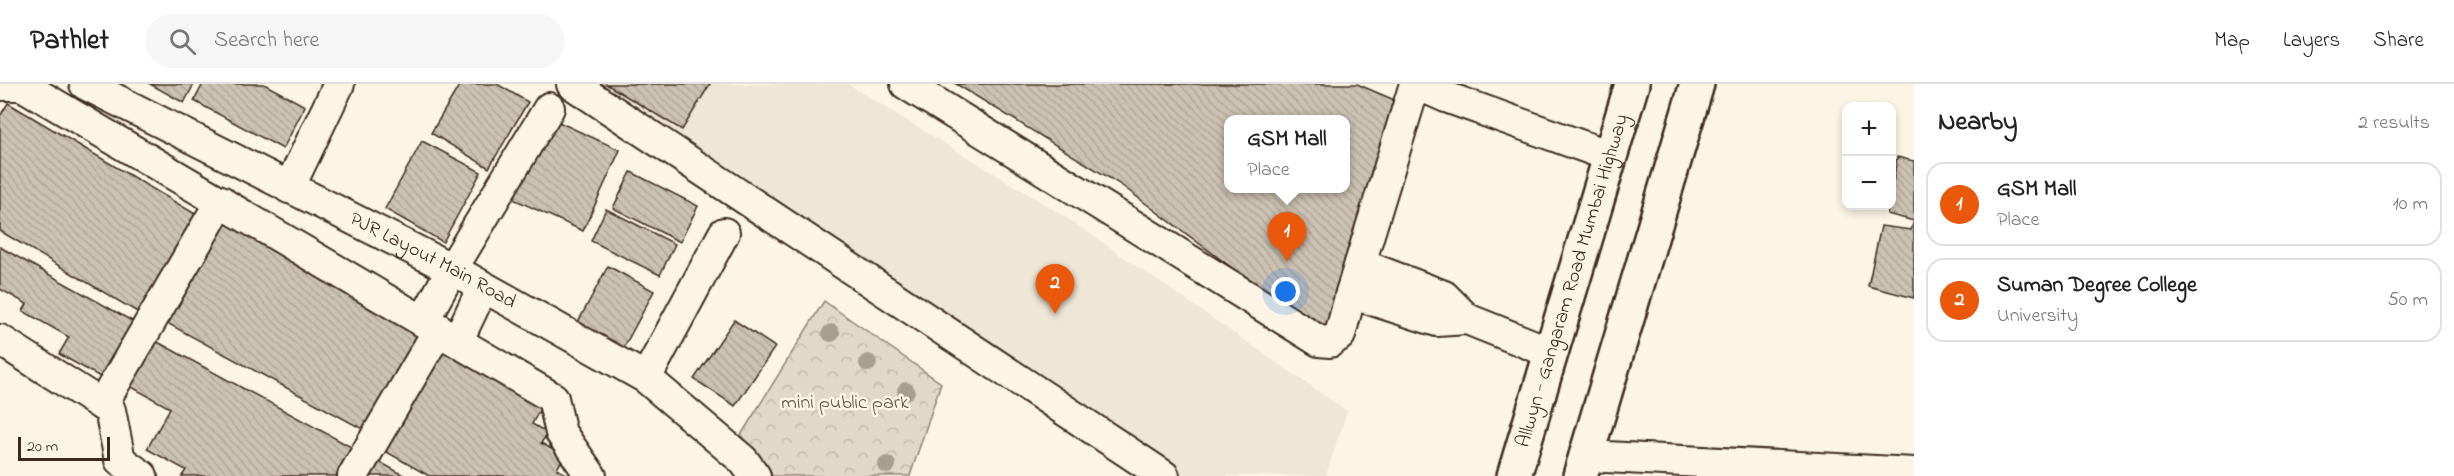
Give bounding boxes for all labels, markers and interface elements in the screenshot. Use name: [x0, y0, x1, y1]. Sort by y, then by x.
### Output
search box: [145, 14, 565, 68]
text: Pathlet: [30, 21, 109, 62]
icon: search: [166, 25, 199, 58]
text: Search here: [214, 25, 319, 57]
text: Map: [2214, 26, 2250, 56]
text: Layers: [2283, 26, 2340, 56]
text: Share: [2373, 26, 2424, 56]
map controls: [1842, 102, 1896, 210]
button: +: [1842, 102, 1896, 156]
text: Nearby: [1938, 104, 2017, 142]
text: 2 results: [2358, 109, 2430, 138]
street label: Allwyn - Gangaram Road Mumbai Highway: [1509, 110, 1637, 451]
popup: [1224, 115, 1350, 193]
text: GSM Mall: [1247, 124, 1327, 156]
text: Place: [1247, 156, 1290, 185]
button: −: [1842, 156, 1896, 210]
text: GSM Mall: [1997, 174, 2076, 206]
text: 1: [1956, 190, 1963, 219]
text: 10 m: [2392, 190, 2428, 219]
street label: PJR Layout Main Road: [344, 205, 521, 317]
text: Place: [1997, 206, 2039, 235]
pin: 1: [1268, 212, 1306, 262]
pin: 2: [1036, 264, 1074, 314]
text: Suman Degree College: [1997, 270, 2197, 302]
your location: [1271, 277, 1300, 306]
text: 2: [1955, 286, 1964, 315]
text: 50 m: [2387, 286, 2428, 315]
text: University: [1997, 302, 2078, 331]
park label: mini public park: [781, 389, 909, 418]
scale bar: [18, 434, 110, 462]
text: 20 m: [27, 435, 58, 459]

